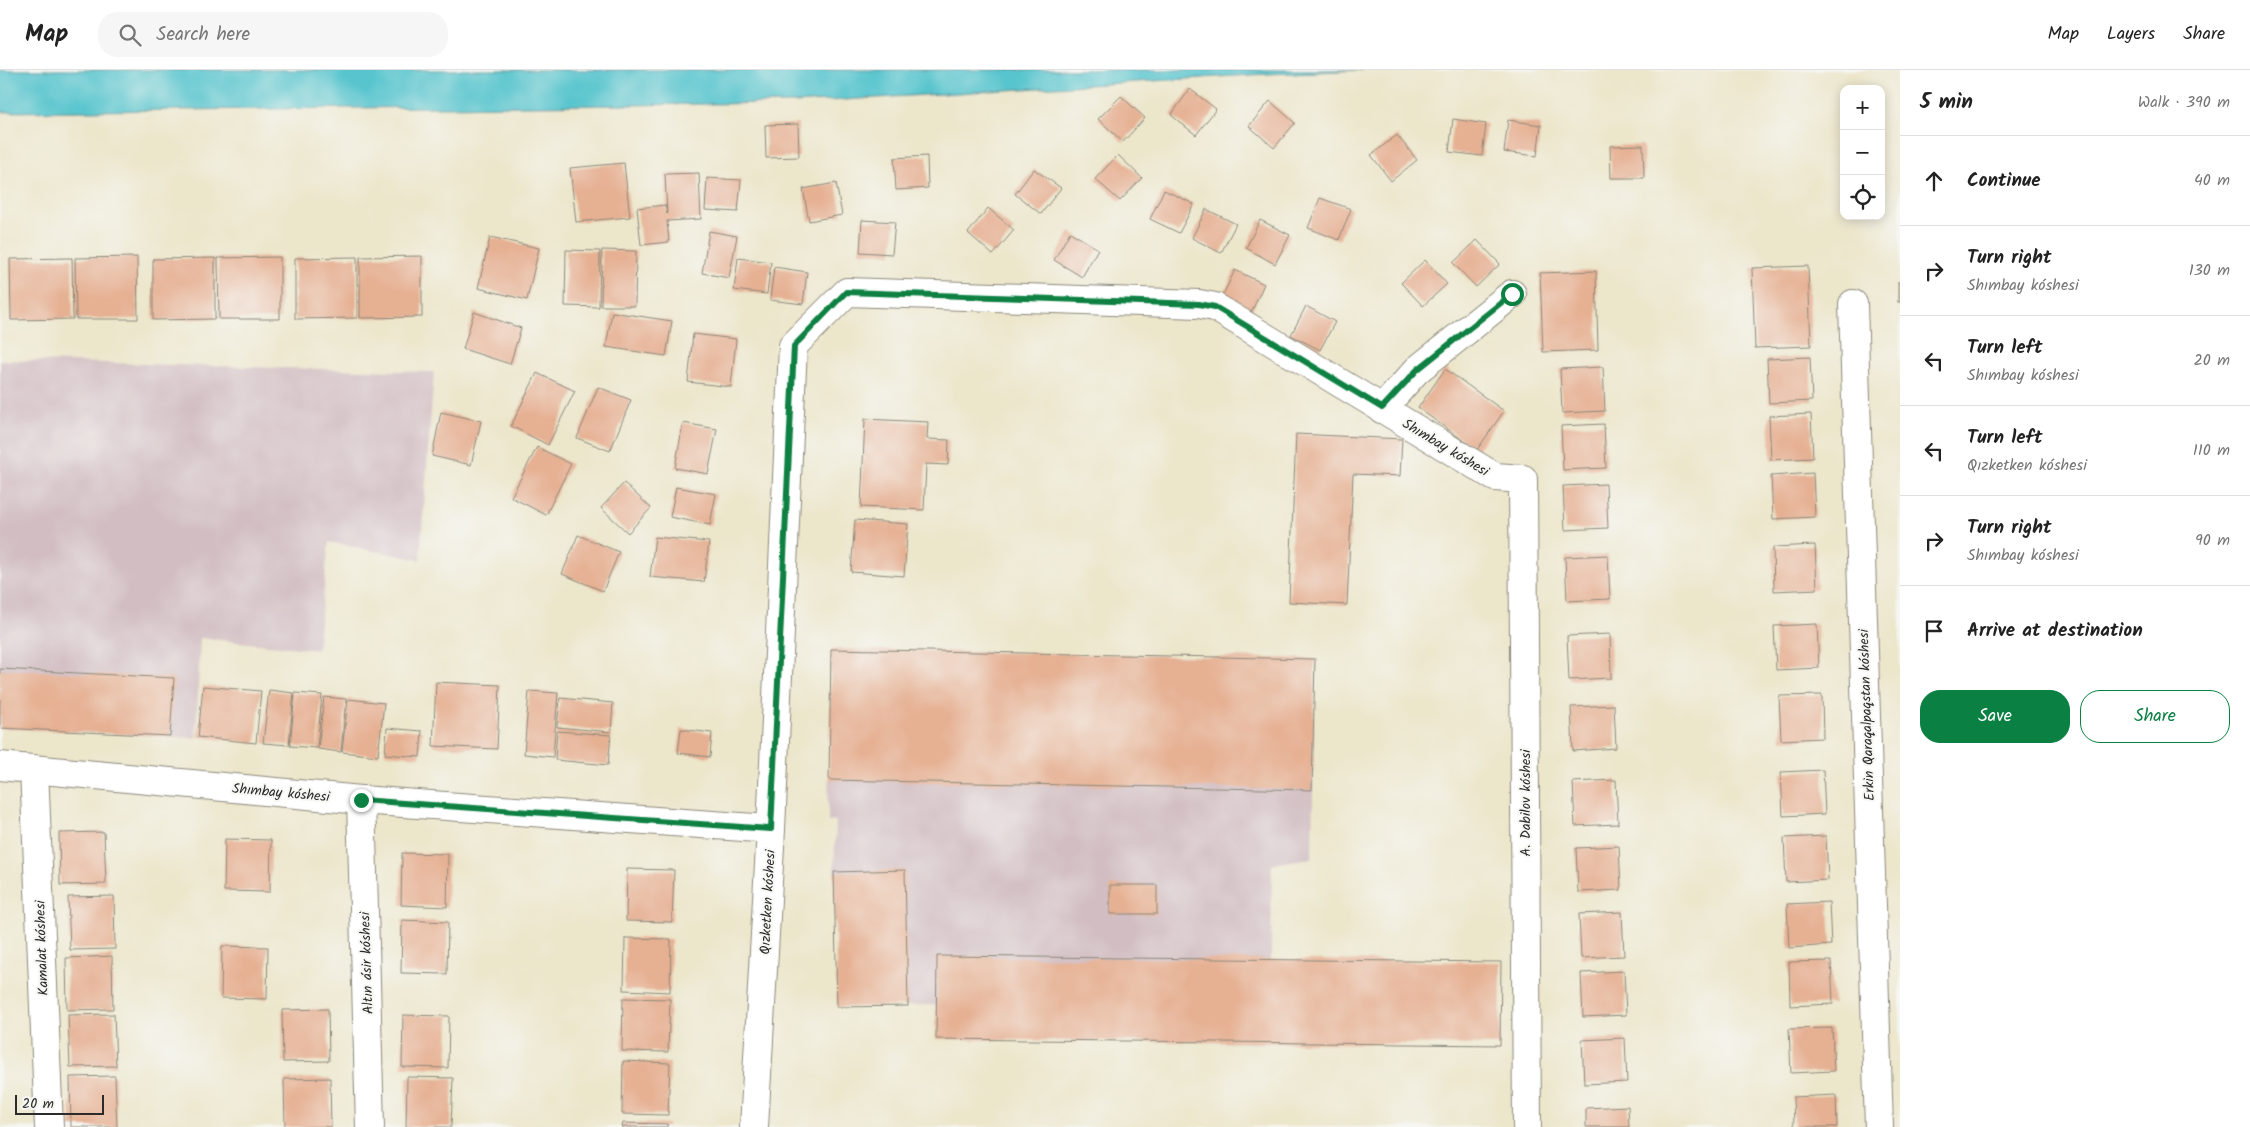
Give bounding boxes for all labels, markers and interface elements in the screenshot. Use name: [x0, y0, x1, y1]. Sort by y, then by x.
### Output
search box: [98, 12, 448, 57]
text: Map: [25, 15, 68, 54]
text: Search here: [156, 20, 250, 50]
text: Map: [2048, 20, 2079, 49]
text: Layers: [2107, 20, 2155, 49]
text: Share: [2183, 20, 2225, 49]
icon: search: [116, 21, 144, 49]
map controls: [1840, 85, 1885, 220]
button: +: [1840, 85, 1885, 130]
text: 5 min: [1920, 86, 1973, 119]
text: Walk · 390 m: [2138, 90, 2230, 115]
button: −: [1840, 130, 1885, 175]
text: Continue: [1967, 166, 2040, 196]
icon: ahead: [1920, 167, 1948, 195]
text: 40 m: [2194, 168, 2230, 193]
button: locate: [1840, 175, 1885, 220]
text: Turn right: [1967, 243, 2052, 273]
icon: right: [1920, 257, 1948, 285]
text: 130 m: [2189, 258, 2230, 283]
text: Shımbay kóshesi: [1967, 273, 2079, 298]
route start: [1501, 283, 1524, 306]
text: Turn left: [1967, 333, 2042, 363]
icon: left: [1920, 347, 1948, 375]
text: 20 m: [2194, 348, 2230, 373]
text: Shımbay kóshesi: [1967, 363, 2079, 388]
street label: Shımbay kóshesi: [1398, 413, 1494, 483]
text: Turn left: [1967, 423, 2042, 453]
icon: left: [1920, 437, 1948, 465]
text: 110 m: [2193, 438, 2230, 463]
text: Qızketken kóshesi: [1967, 453, 2087, 478]
text: Turn right: [1967, 513, 2052, 543]
icon: right: [1920, 527, 1948, 555]
text: 90 m: [2195, 528, 2230, 553]
text: Shımbay kóshesi: [1967, 543, 2079, 568]
text: Arrive at destination: [1967, 616, 2143, 646]
icon: arrive: [1920, 617, 1948, 645]
street label: Erkin Qaraqalpaqstan kóshesi: [1853, 628, 1881, 801]
button: Save: [1920, 690, 2070, 743]
button: Share: [2080, 690, 2230, 743]
street label: A. Dabilov kóshesi: [1515, 749, 1537, 856]
street label: Shımbay kóshesi: [231, 778, 331, 808]
route end: [350, 789, 373, 812]
street label: Qızketken kóshesi: [754, 848, 782, 955]
street label: Kamalat kóshesi: [29, 899, 55, 996]
street label: Altın ásir kóshesi: [354, 911, 380, 1014]
scale bar: [15, 1092, 104, 1115]
text: 20 m: [22, 1093, 54, 1115]

